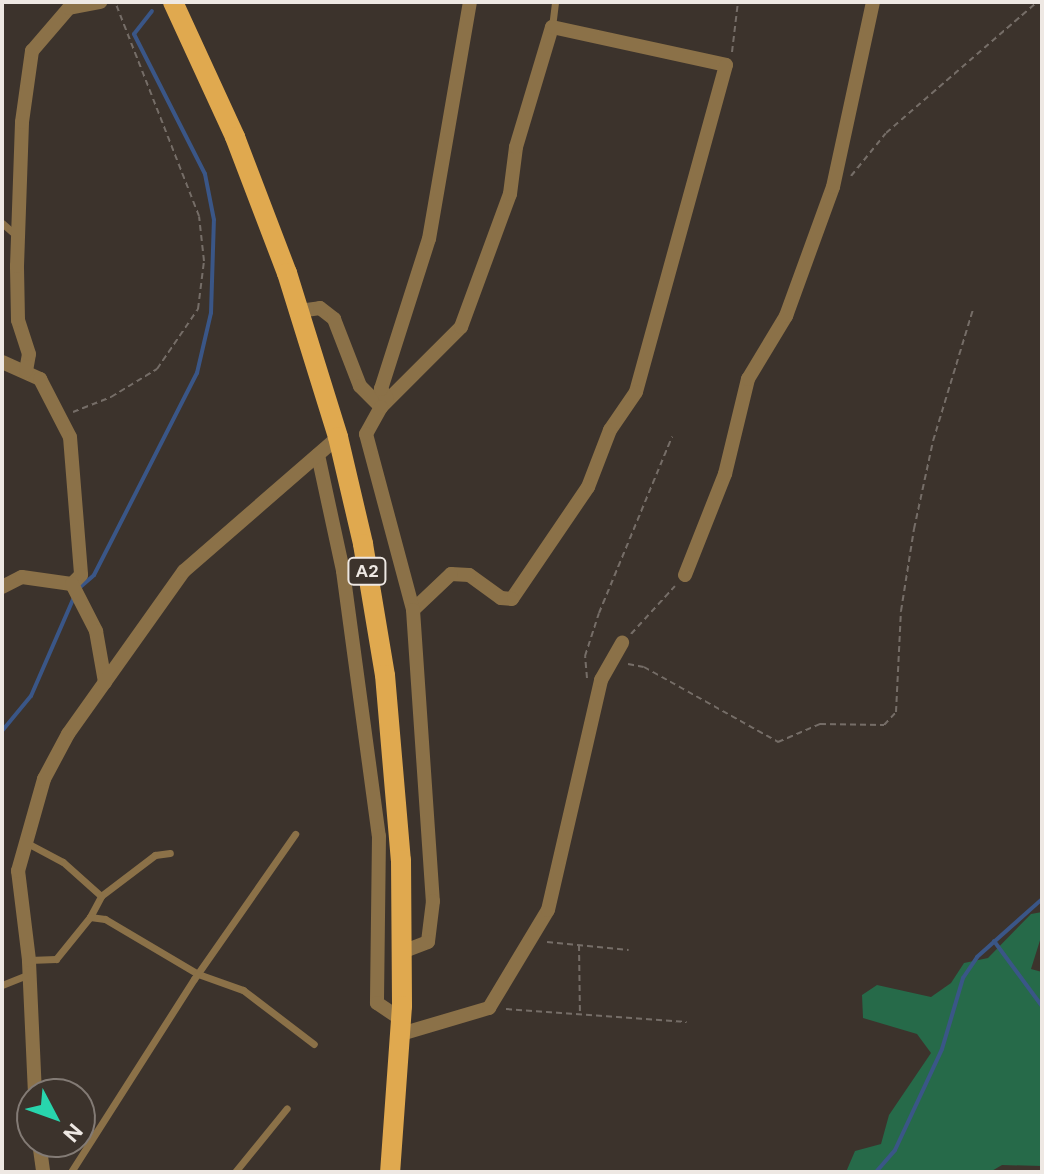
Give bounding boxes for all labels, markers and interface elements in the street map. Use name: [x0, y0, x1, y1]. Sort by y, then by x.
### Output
road number: A2: [347, 557, 387, 585]
north arrow: [16, 1078, 96, 1158]
text: N: [57, 1117, 89, 1148]

